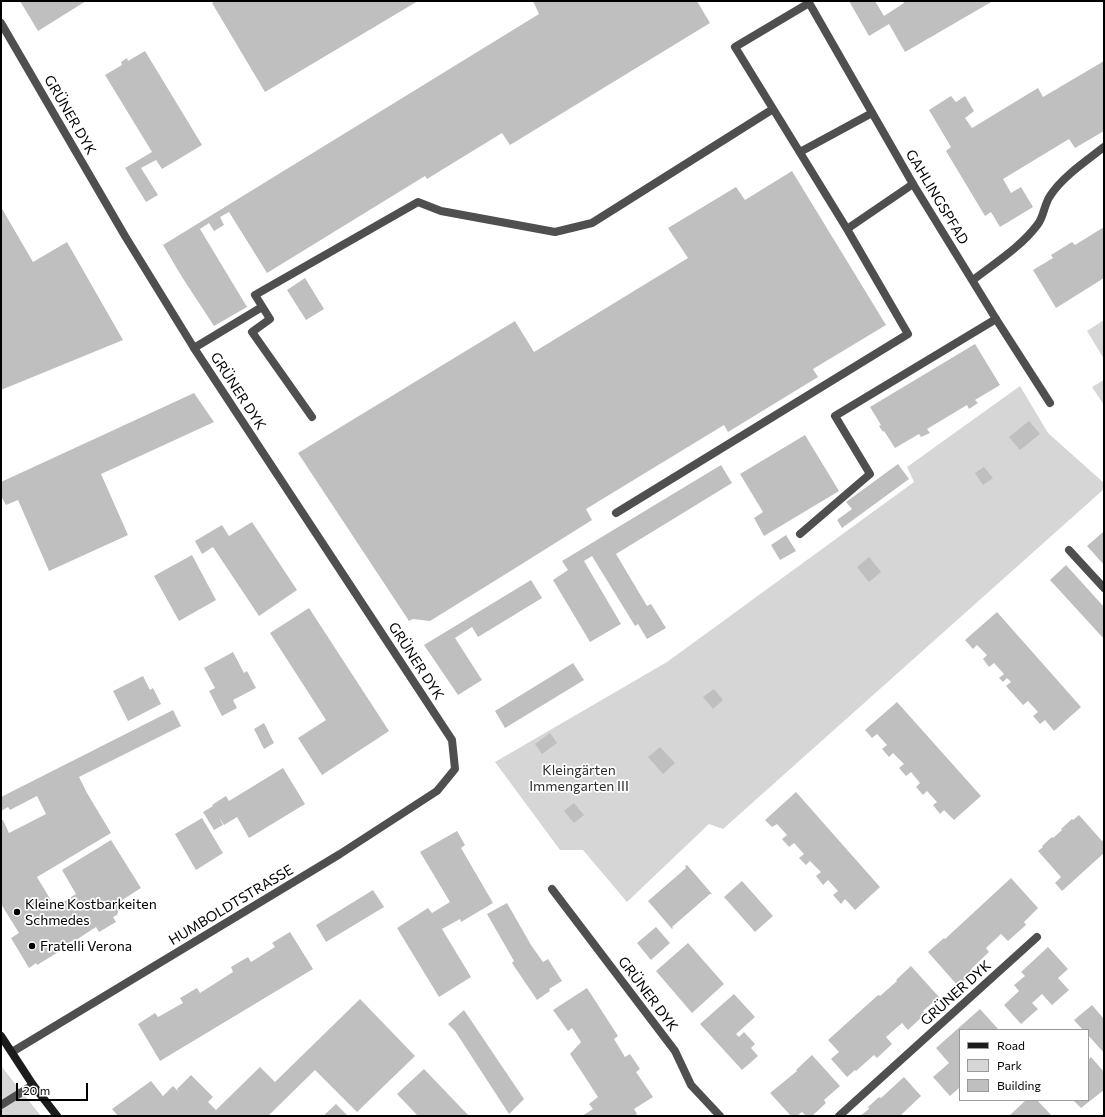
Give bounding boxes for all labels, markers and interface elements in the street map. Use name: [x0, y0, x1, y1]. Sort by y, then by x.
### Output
street label: GRÜNER DYK: [41, 72, 99, 158]
street label: GAHLINGSPFAD: [902, 147, 972, 247]
street label: GRÜNER DYK: [207, 349, 269, 433]
street label: GRÜNER DYK: [385, 619, 447, 703]
park label: Kleingärten Immengarten III: [529, 762, 629, 794]
street label: HUMBOLDTSTRASSE: [166, 861, 296, 949]
place label: Kleine Kostbarkeiten Schmedes: [25, 896, 157, 928]
marker: Kleine Kostbarkeiten Schmedes: [12, 907, 22, 917]
place label: Fratelli Verona: [40, 938, 132, 954]
marker: Fratelli Verona: [27, 941, 37, 951]
street label: GRÜNER DYK: [615, 953, 681, 1035]
street label: GRÜNER DYK: [917, 957, 995, 1029]
legend: [959, 1029, 1089, 1101]
text: Road: [997, 1038, 1025, 1052]
text: Park: [997, 1058, 1022, 1072]
scale bar: [18, 1075, 90, 1101]
text: Building: [997, 1078, 1041, 1092]
text: 20 m: [23, 1083, 50, 1097]

